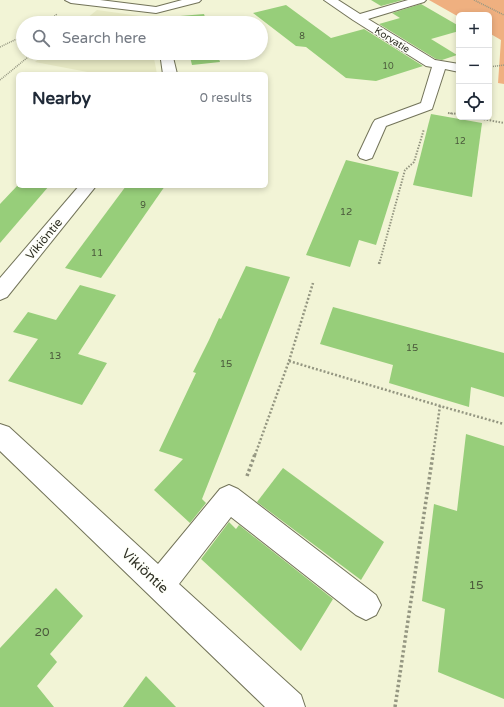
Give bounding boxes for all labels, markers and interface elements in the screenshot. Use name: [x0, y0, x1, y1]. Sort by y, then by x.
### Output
map controls: [456, 12, 492, 120]
button: +: [456, 12, 492, 48]
search box: [16, 16, 268, 60]
street label: Korvatie: [372, 24, 412, 56]
icon: search: [30, 27, 52, 49]
text: Search here: [62, 29, 146, 47]
house number: 8: [299, 31, 305, 42]
button: −: [456, 48, 492, 84]
house number: 10: [382, 61, 394, 72]
button: locate: [456, 84, 492, 120]
text: Nearby: [32, 88, 91, 109]
text: 0 results: [200, 90, 252, 106]
house number: 12: [454, 136, 466, 147]
house number: 9: [140, 200, 146, 211]
house number: 12: [340, 206, 352, 218]
street label: Vikiöntie: [23, 215, 65, 262]
house number: 11: [91, 247, 103, 259]
house number: 15: [406, 342, 418, 354]
house number: 13: [49, 350, 61, 362]
house number: 15: [220, 358, 232, 370]
street label: Vikiöntie: [118, 545, 172, 597]
house number: 15: [468, 578, 484, 592]
house number: 20: [34, 625, 50, 639]

